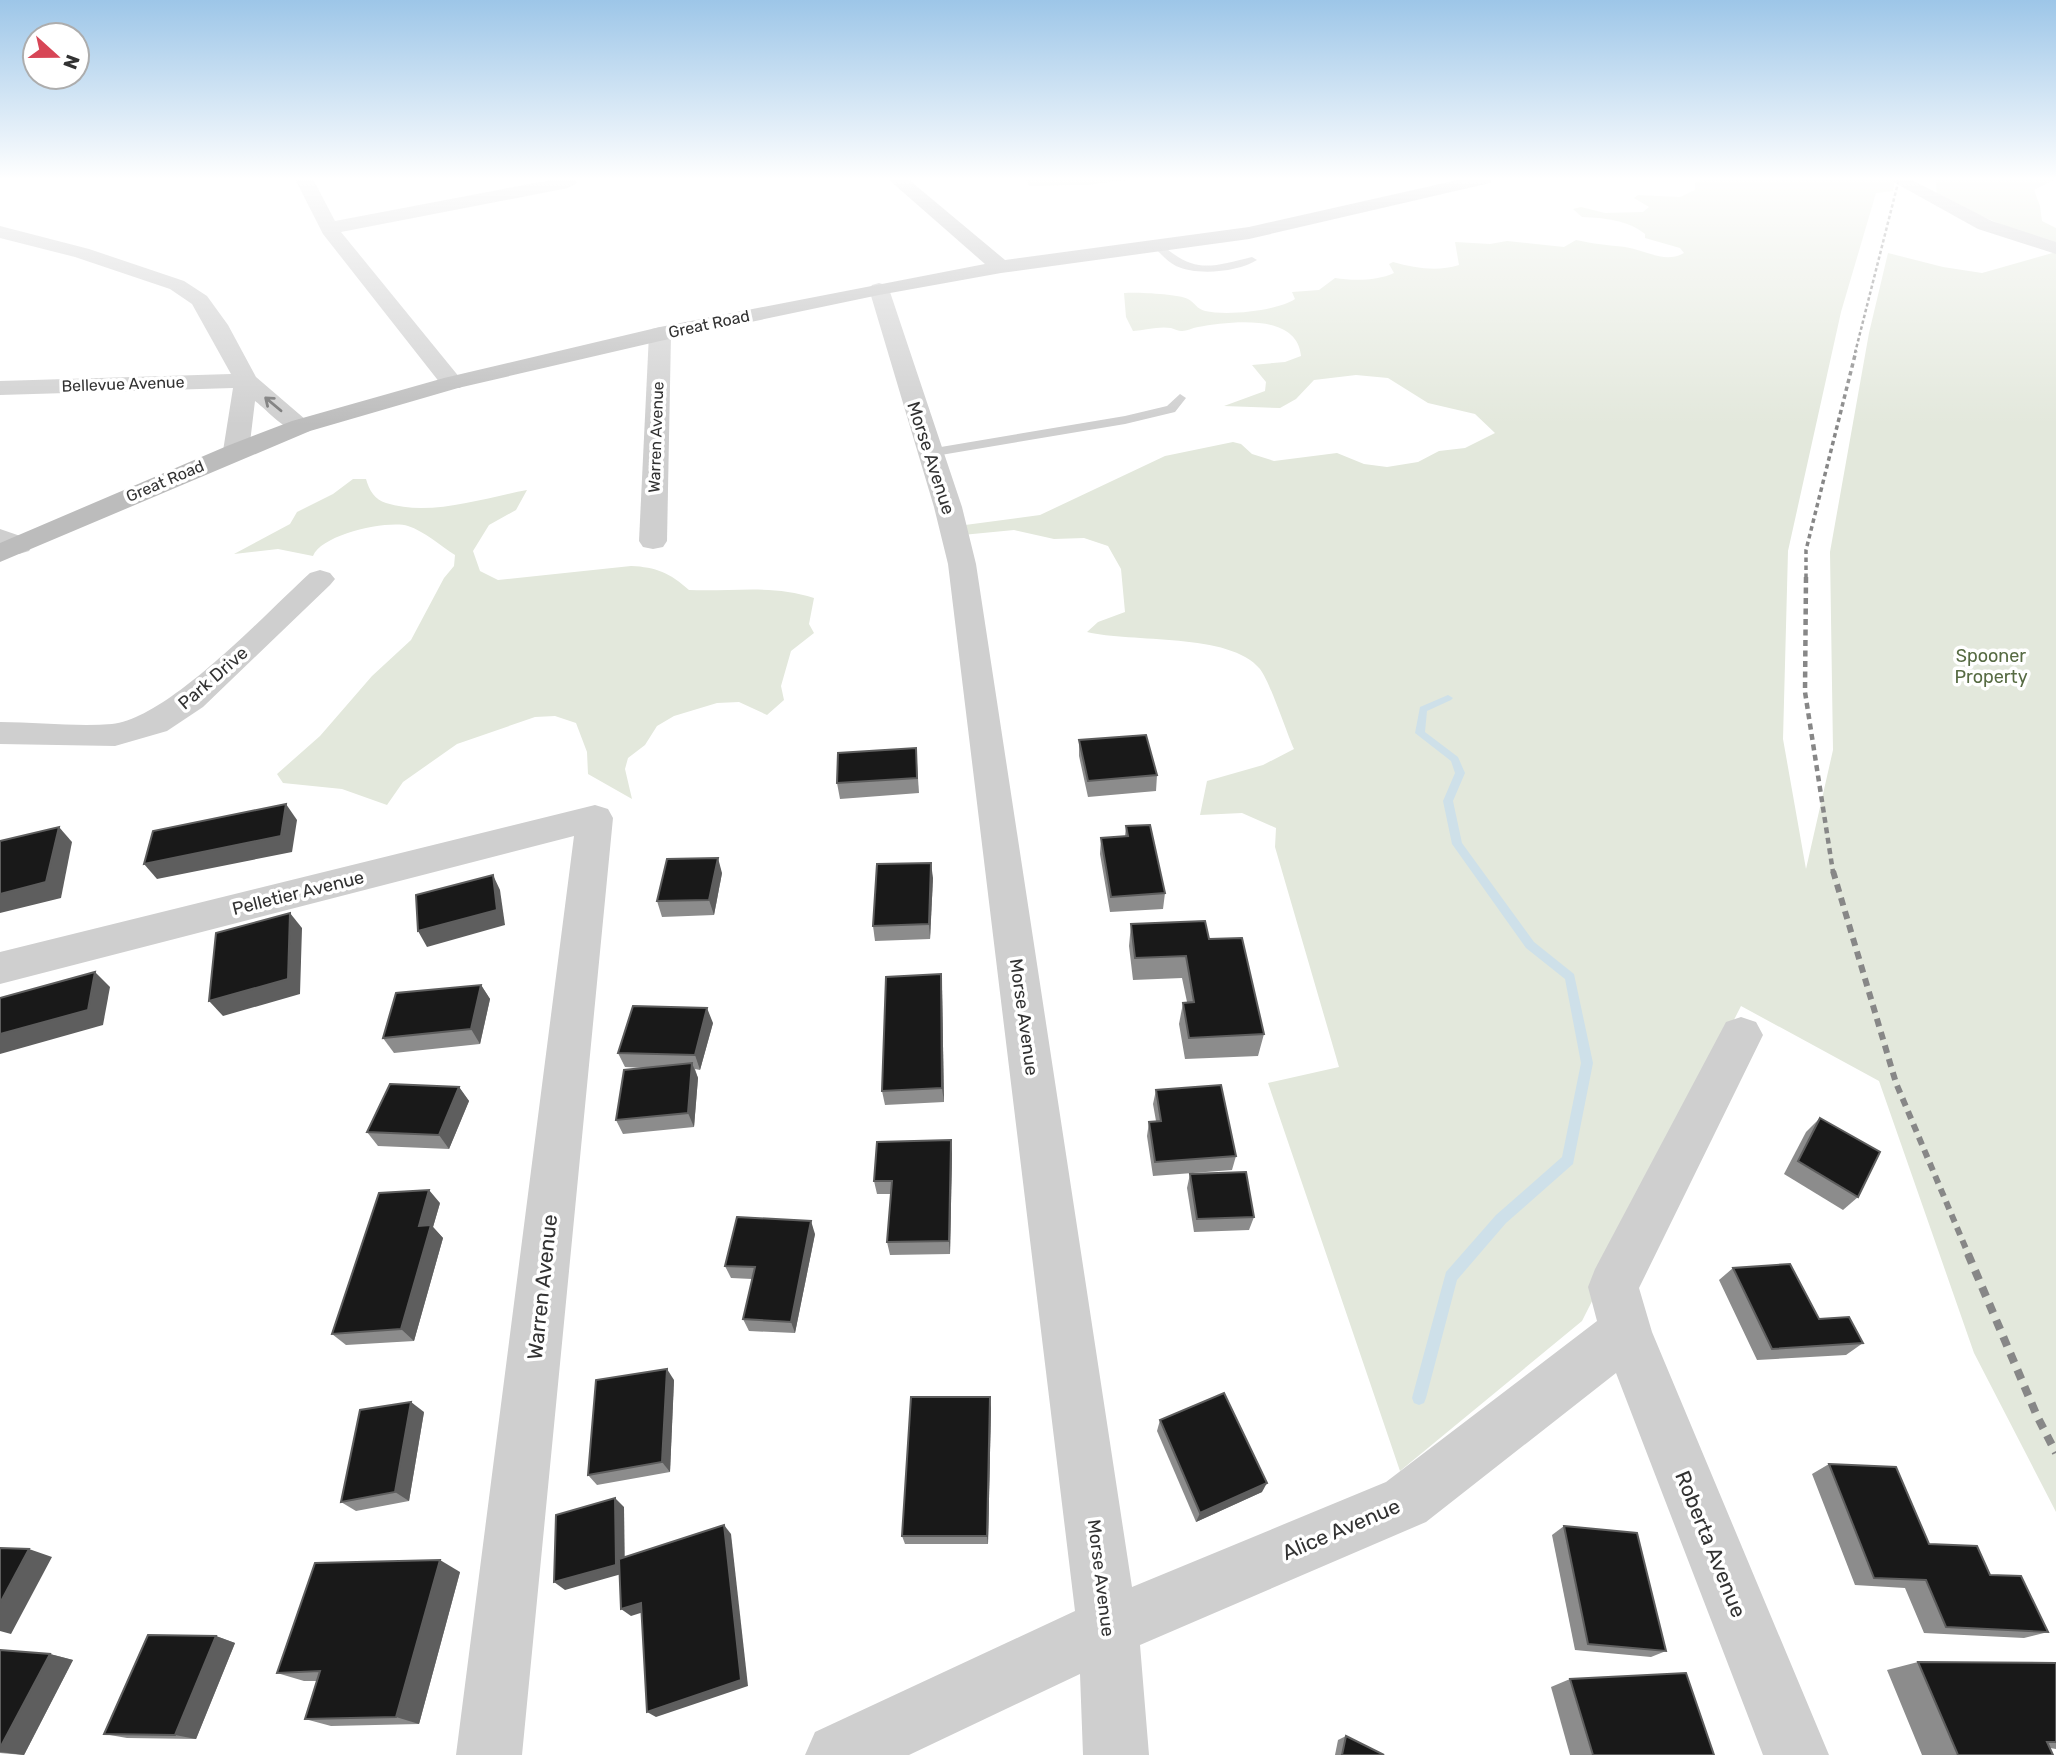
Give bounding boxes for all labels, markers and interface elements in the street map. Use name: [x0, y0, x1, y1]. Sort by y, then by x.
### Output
north arrow: [21, 21, 91, 91]
text: N: [58, 51, 85, 72]
street label: Great Road: [667, 306, 751, 342]
street label: Bellevue Avenue: [61, 372, 185, 396]
street label: Warren Avenue: [645, 381, 667, 493]
one-way arrow: [265, 396, 283, 411]
street label: Morse Avenue: [902, 399, 960, 517]
street label: Great Road: [123, 456, 207, 506]
street label: Park Drive: [174, 642, 252, 714]
park label: Spooner Property: [1954, 645, 2028, 688]
street label: Pelletier Avenue: [230, 866, 366, 920]
street label: Morse Avenue: [1005, 957, 1043, 1077]
street label: Warren Avenue: [522, 1213, 562, 1361]
street label: Roberta Avenue: [1670, 1467, 1752, 1621]
street label: Alice Avenue: [1278, 1493, 1404, 1565]
street label: Morse Avenue: [1083, 1518, 1119, 1638]

